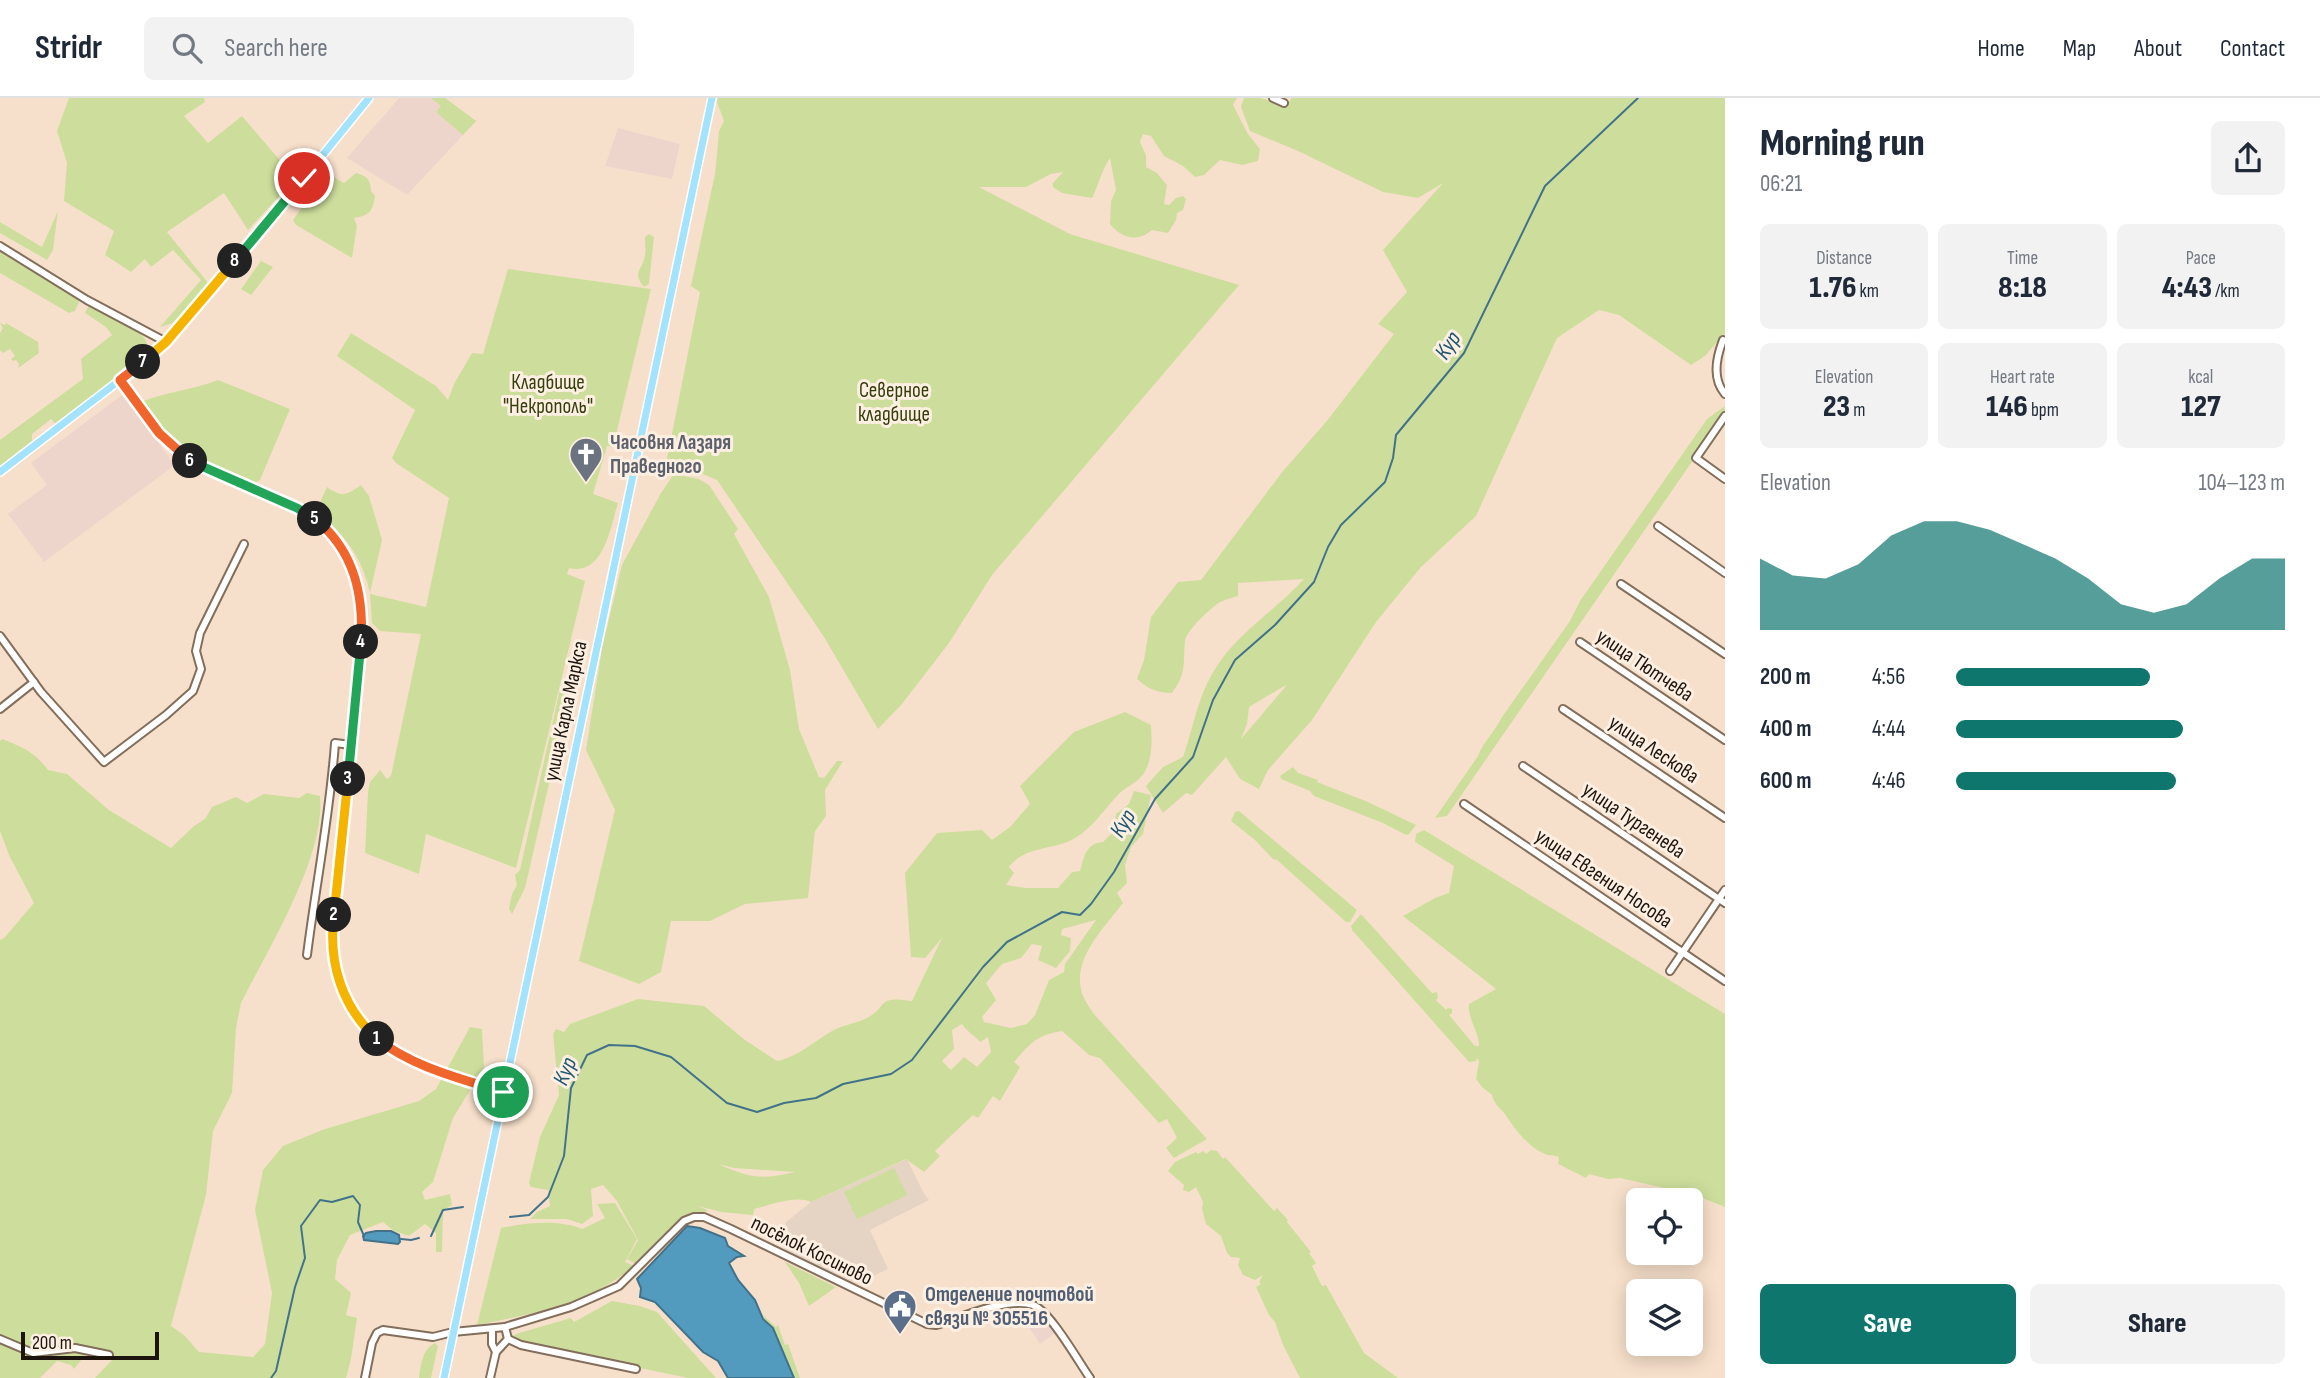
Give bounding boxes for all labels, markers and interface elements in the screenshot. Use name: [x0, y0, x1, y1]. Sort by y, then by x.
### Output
search box: [144, 17, 634, 80]
text: Stridr: [35, 28, 102, 68]
icon: search: [168, 29, 206, 67]
text: Search here: [224, 33, 328, 64]
text: Home: [1977, 34, 2025, 63]
text: Map: [2063, 34, 2096, 63]
text: About: [2134, 34, 2182, 63]
text: Contact: [2220, 34, 2285, 63]
text: Morning run: [1760, 121, 1925, 166]
button: share: [2211, 121, 2285, 195]
pin: [274, 148, 334, 208]
icon: check: [285, 159, 323, 197]
text: 06:21: [1760, 170, 1802, 198]
pin: 8: [218, 244, 252, 278]
text: Distance: [1816, 247, 1872, 270]
text: Time: [2007, 247, 2038, 270]
text: Pace: [2186, 247, 2216, 270]
text: 8: [230, 249, 239, 272]
text: 1.76: [1809, 270, 1857, 306]
text: 8:18: [1998, 270, 2047, 306]
text: 4:43: [2162, 270, 2212, 306]
text: km: [1857, 280, 1879, 303]
text: /km: [2212, 280, 2240, 303]
water label: Кур: [1429, 326, 1468, 365]
pin: 7: [125, 344, 160, 380]
text: 7: [138, 350, 147, 373]
text: Elevation: [1815, 366, 1873, 389]
text: Heart rate: [1990, 366, 2055, 389]
text: kcal: [2188, 366, 2213, 389]
park label: Кладбище "Некрополь": [503, 370, 593, 419]
park label: Северное кладбище: [858, 378, 930, 427]
text: 23: [1823, 389, 1850, 425]
text: 146: [1986, 389, 2028, 425]
text: 127: [2181, 389, 2221, 425]
text: m: [1850, 399, 1865, 422]
text: bpm: [2028, 399, 2059, 422]
place label: Часовня Лазаря Праведного: [610, 430, 731, 479]
church icon: Часовня Лазаря Праведного: [567, 435, 605, 484]
pin: 6: [172, 444, 208, 478]
text: 6: [185, 449, 194, 472]
text: Elevation: [1760, 469, 1831, 497]
text: 104–123 m: [2198, 469, 2285, 497]
pin: 5: [298, 502, 332, 536]
text: 5: [310, 507, 319, 530]
pin: 4: [344, 624, 378, 660]
street label: улица Тютчева: [1591, 624, 1698, 707]
text: 4: [356, 630, 365, 653]
street label: улица Карла Маркса: [538, 639, 593, 784]
text: 200 m: [1760, 663, 1811, 691]
text: 4:56: [1872, 663, 1905, 691]
street label: улица Лескова: [1604, 710, 1704, 789]
text: 400 m: [1760, 715, 1811, 743]
text: 4:44: [1872, 715, 1905, 743]
pin: 3: [330, 762, 366, 796]
text: 3: [343, 767, 352, 790]
text: 600 m: [1760, 767, 1812, 795]
text: 4:46: [1872, 767, 1906, 795]
street label: улица Тургенева: [1578, 777, 1690, 864]
water label: Кур: [1104, 804, 1142, 843]
street label: улица Евгения Носова: [1530, 823, 1677, 934]
pin: 2: [316, 898, 352, 932]
text: 2: [329, 903, 338, 926]
pin: 1: [360, 1021, 394, 1056]
text: 1: [373, 1027, 380, 1050]
water label: Кур: [547, 1053, 583, 1089]
pin: [473, 1062, 533, 1122]
icon: arrive: [484, 1073, 522, 1111]
map controls: [1626, 1188, 1703, 1356]
button: locate: [1626, 1188, 1703, 1265]
street label: посёлок Косиново: [747, 1210, 877, 1291]
button: layers: [1626, 1279, 1703, 1356]
place label: Отделение почтовой связи № 305516: [925, 1282, 1094, 1331]
button: Save: [1760, 1284, 2016, 1364]
button: Share: [2030, 1284, 2285, 1364]
public building icon: Отделение почтовой связи № 305516: [881, 1287, 919, 1336]
scale bar: [21, 1329, 159, 1361]
text: 200 m: [32, 1332, 72, 1355]

